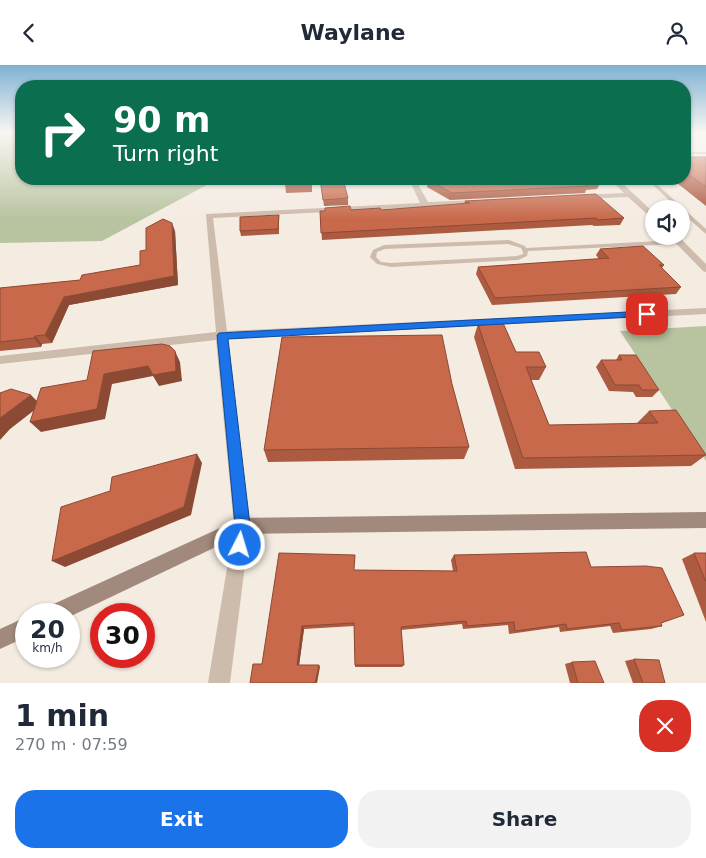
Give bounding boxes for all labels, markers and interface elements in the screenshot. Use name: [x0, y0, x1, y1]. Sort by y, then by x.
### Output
icon: back: [15, 19, 43, 47]
icon: person: [663, 19, 691, 47]
text: Waylane: [301, 20, 405, 45]
icon: right: [30, 100, 95, 165]
text: 90 m: [113, 100, 210, 140]
text: Turn right: [113, 141, 218, 166]
map controls: [645, 200, 690, 245]
button: sound: [645, 200, 690, 245]
pin: [626, 293, 668, 335]
icon: arrive: [633, 300, 661, 328]
position arrow: [213, 518, 265, 570]
speed limit sign: 30: [90, 603, 155, 668]
text: 20: [30, 615, 65, 644]
text: km/h: [32, 641, 63, 655]
text: 1 min: [15, 698, 109, 733]
button: close: [639, 700, 691, 752]
text: 270 m · 07:59: [15, 735, 128, 754]
button: Exit: [15, 790, 348, 848]
button: Share: [358, 790, 691, 848]

